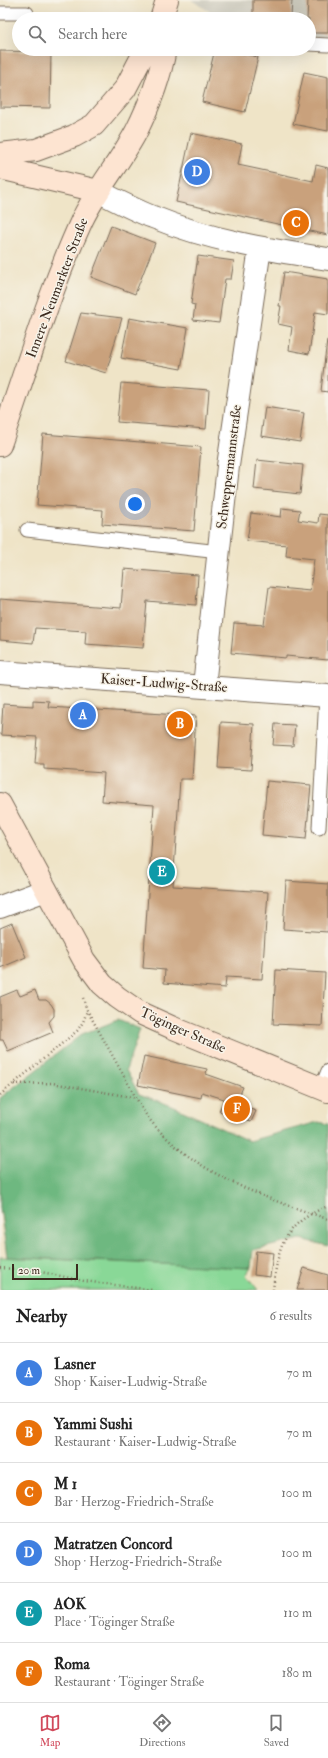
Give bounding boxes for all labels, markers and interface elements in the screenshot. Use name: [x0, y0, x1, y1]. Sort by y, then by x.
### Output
search box: [12, 12, 316, 56]
icon: search: [26, 23, 48, 45]
text: Search here: [58, 25, 127, 44]
pin: D: [184, 157, 210, 187]
pin: C: [283, 208, 309, 238]
street label: Innere Neumarkter Straße: [22, 215, 92, 361]
street label: Schweppermannstraße: [213, 404, 246, 530]
your location: [125, 494, 145, 514]
street label: Kaiser-Ludwig-Straße: [100, 670, 228, 696]
pin: A: [70, 700, 96, 730]
pin: B: [167, 709, 193, 739]
pin: E: [149, 857, 175, 887]
street label: Töginger Straße: [137, 1003, 229, 1057]
pin: F: [224, 1094, 250, 1124]
scale bar: [12, 1262, 78, 1281]
text: 20 m: [18, 1264, 40, 1277]
text: Nearby: [16, 1306, 67, 1327]
text: 6 results: [269, 1308, 312, 1324]
text: Lasner: [54, 1355, 96, 1374]
text: A: [25, 1365, 33, 1381]
text: 70 m: [287, 1365, 312, 1381]
text: Shop · Kaiser-Ludwig-Straße: [54, 1374, 207, 1390]
text: Yammi Sushi: [54, 1415, 133, 1434]
text: B: [25, 1425, 33, 1441]
text: 70 m: [287, 1425, 312, 1441]
text: Restaurant · Kaiser-Ludwig-Straße: [54, 1434, 237, 1450]
text: M 1: [54, 1475, 77, 1494]
text: C: [24, 1485, 34, 1501]
text: 100 m: [281, 1485, 312, 1501]
text: Bar · Herzog-Friedrich-Straße: [54, 1494, 214, 1510]
text: Matratzen Concord: [54, 1535, 173, 1554]
text: D: [24, 1545, 34, 1561]
text: 100 m: [281, 1545, 312, 1561]
text: Shop · Herzog-Friedrich-Straße: [54, 1554, 222, 1570]
text: AOK: [54, 1595, 86, 1614]
text: E: [24, 1605, 34, 1621]
text: 110 m: [283, 1605, 312, 1621]
text: Place · Töginger Straße: [54, 1614, 175, 1630]
text: Roma: [54, 1655, 90, 1674]
text: F: [25, 1665, 33, 1681]
text: 180 m: [282, 1665, 312, 1681]
text: Restaurant · Töginger Straße: [54, 1674, 204, 1690]
tab: Map: [39, 1712, 61, 1749]
tab: Directions: [139, 1712, 186, 1749]
tab: Saved: [264, 1712, 289, 1749]

